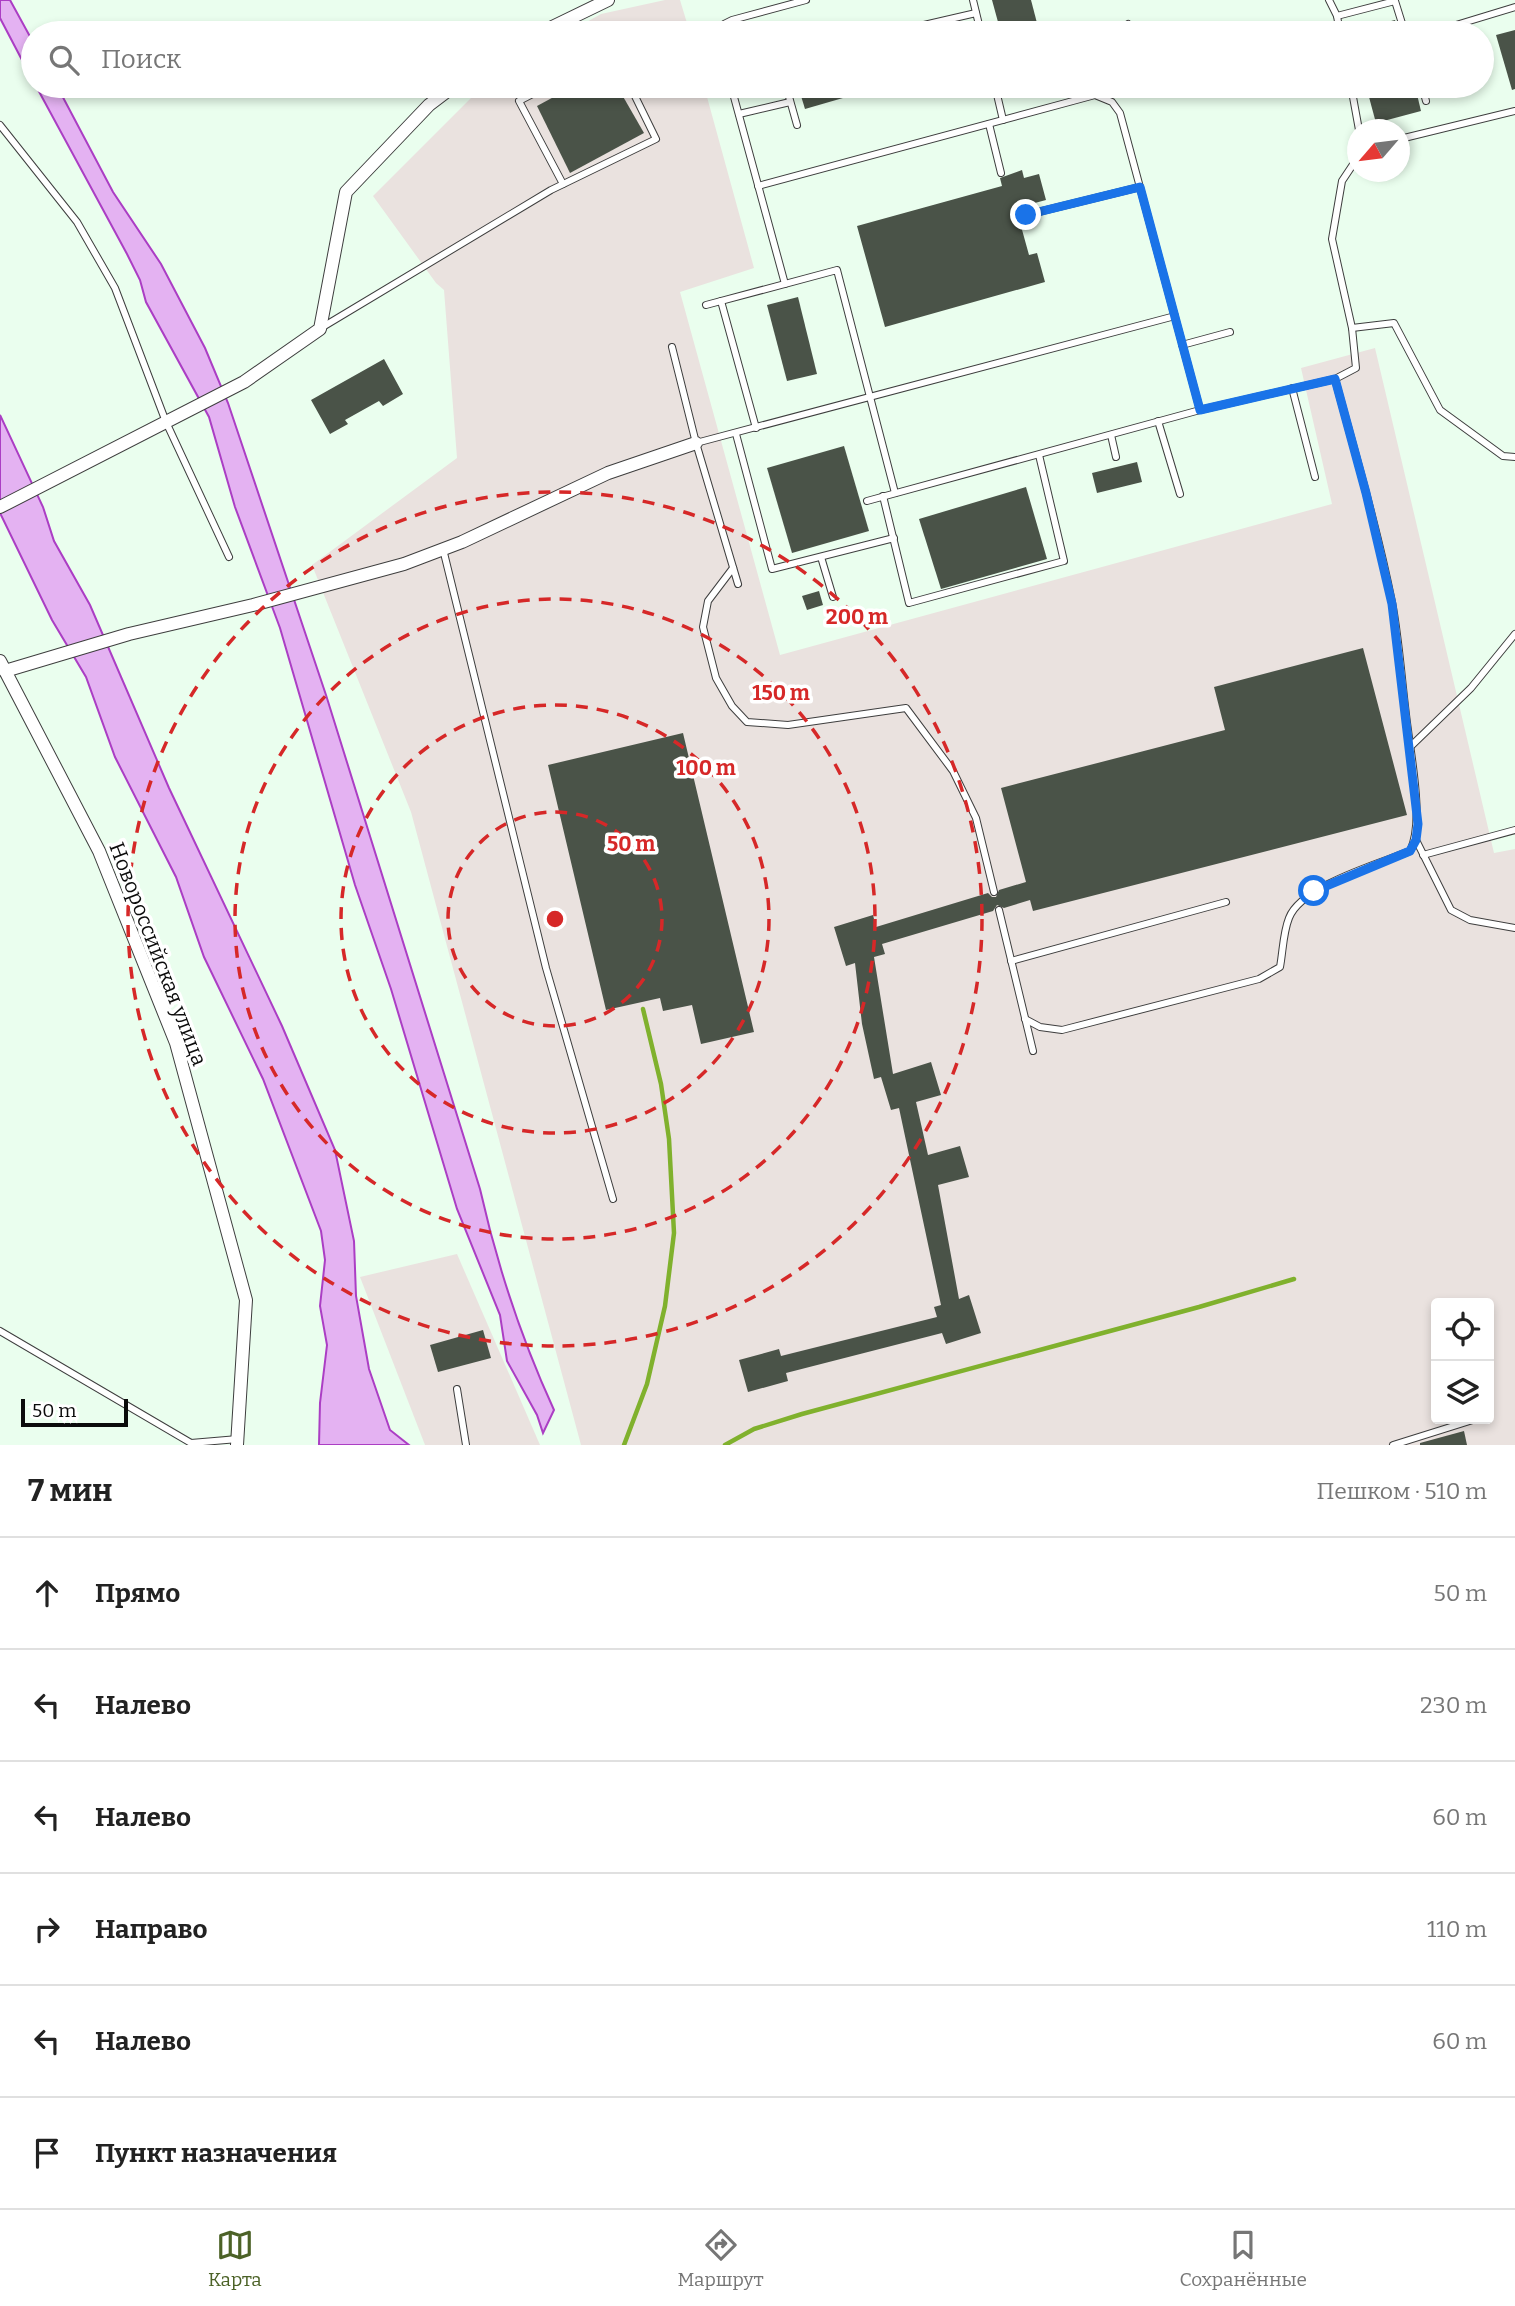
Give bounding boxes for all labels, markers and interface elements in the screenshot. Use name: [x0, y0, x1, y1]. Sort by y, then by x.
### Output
search box: [21, 21, 1494, 98]
icon: search: [45, 41, 83, 79]
text: Поиск: [101, 44, 181, 75]
north arrow: [1347, 119, 1410, 182]
route end: [1010, 199, 1041, 230]
text: 200 m: [826, 604, 888, 630]
text: 150 m: [752, 680, 810, 706]
text: 100 m: [676, 755, 736, 781]
text: 50 m: [607, 831, 655, 857]
street label: Новороссийская улица: [103, 839, 213, 1070]
route start: [1298, 875, 1329, 906]
centre of rings: [543, 907, 567, 931]
map controls: [1431, 1298, 1494, 1424]
button: locate: [1431, 1298, 1494, 1361]
button: layers: [1431, 1361, 1494, 1424]
scale bar: [21, 1396, 128, 1428]
text: 50 m: [32, 1399, 76, 1422]
text: 7 мин: [28, 1473, 112, 1509]
text: Пешком · 510 m: [1317, 1477, 1487, 1505]
icon: ahead: [28, 1574, 66, 1612]
text: Прямо: [95, 1578, 180, 1609]
text: 50 m: [1433, 1579, 1487, 1607]
icon: left: [28, 1686, 66, 1724]
text: Налево: [95, 1690, 191, 1721]
text: 230 m: [1420, 1691, 1487, 1719]
icon: left: [28, 1798, 66, 1836]
text: Налево: [95, 1802, 191, 1833]
text: 60 m: [1432, 1803, 1487, 1831]
icon: right: [28, 1910, 66, 1948]
text: Направо: [95, 1914, 208, 1945]
text: 110 m: [1427, 1915, 1487, 1943]
icon: left: [28, 2022, 66, 2060]
text: Налево: [95, 2026, 191, 2057]
text: 60 m: [1432, 2027, 1487, 2055]
icon: arrive: [28, 2134, 66, 2172]
text: Пункт назначения: [95, 2138, 337, 2169]
tab: Карта: [208, 2226, 262, 2291]
tab: Маршрут: [677, 2226, 764, 2291]
tab: Сохранённые: [1179, 2226, 1307, 2291]

